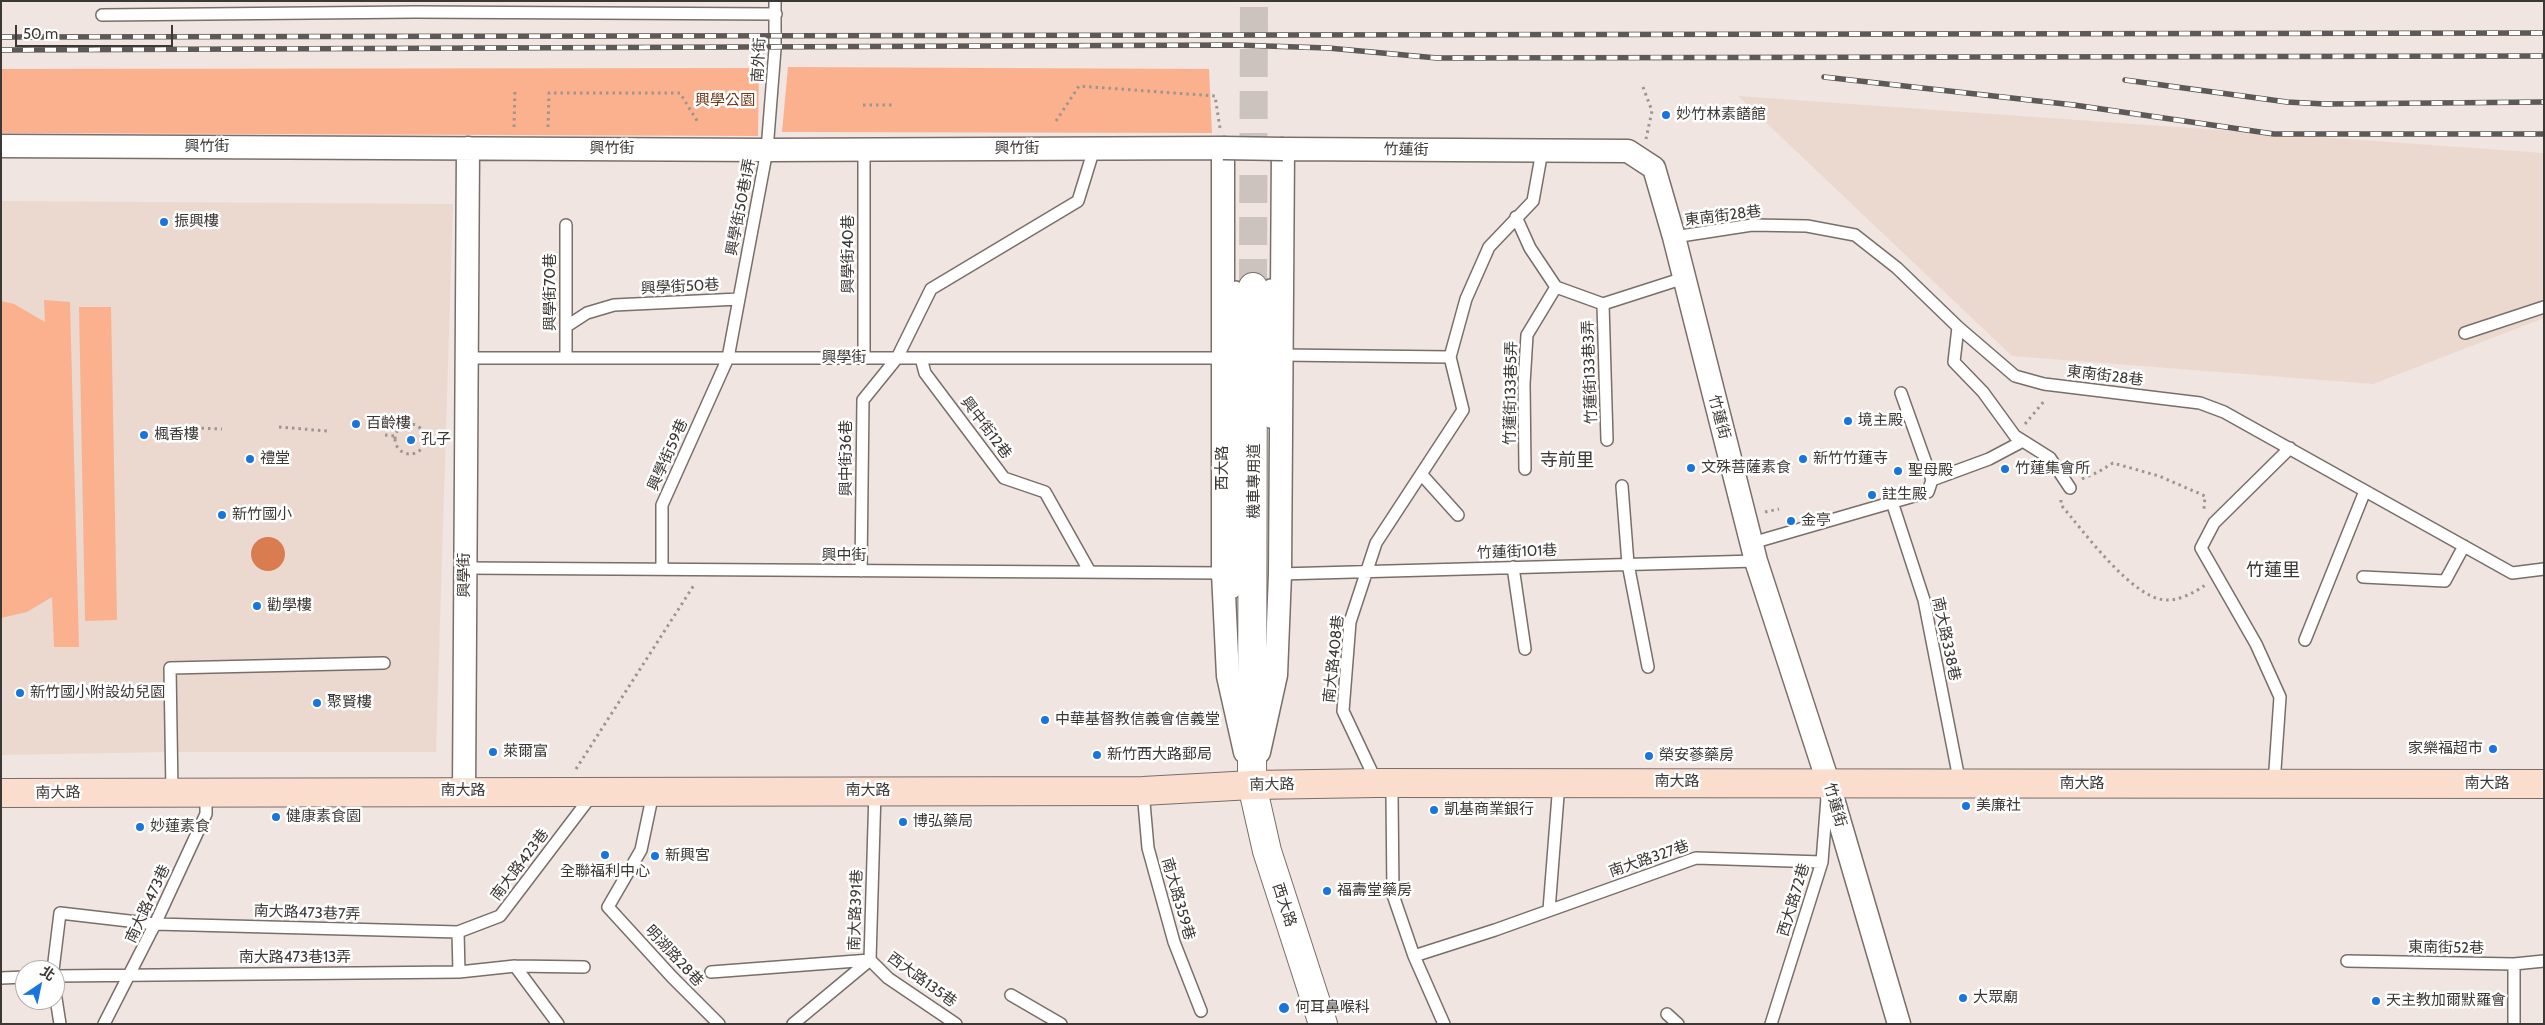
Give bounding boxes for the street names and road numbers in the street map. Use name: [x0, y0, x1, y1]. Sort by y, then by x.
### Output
street label: 南外街: [749, 37, 769, 83]
street label: 興竹街: [185, 138, 229, 156]
street label: 興竹街: [590, 140, 634, 158]
street label: 興竹街: [995, 140, 1039, 158]
street label: 竹蓮街: [1383, 141, 1429, 159]
street label: 興學街50巷1弄: [723, 157, 759, 257]
street label: 東南街28巷: [1684, 202, 1762, 230]
street label: 興學街40巷: [840, 214, 858, 294]
street label: 興學街70巷: [542, 253, 560, 331]
street label: 興學街50巷: [640, 276, 720, 298]
street label: 竹蓮街133巷3弄: [1579, 320, 1601, 424]
street label: 竹蓮街133巷5弄: [1501, 341, 1521, 445]
street label: 興學街: [822, 349, 866, 367]
street label: 東南街28巷: [2066, 362, 2144, 390]
street label: 竹蓮街: [1704, 393, 1734, 441]
street label: 興中街12巷: [957, 394, 1015, 462]
street label: 興學街59巷: [644, 416, 692, 494]
street label: 興中街36巷: [838, 420, 856, 496]
street label: 機車專用道: [1246, 444, 1264, 518]
street label: 西大路: [1214, 446, 1232, 490]
street label: 竹蓮街101巷: [1477, 542, 1557, 562]
street label: 興中街: [822, 547, 866, 565]
street label: 興學街: [456, 553, 474, 597]
street label: 南大路338巷: [1928, 595, 1964, 683]
street label: 南大路408巷: [1320, 614, 1348, 704]
street label: 南大路: [1655, 773, 1699, 791]
street label: 南大路: [2060, 775, 2104, 793]
street label: 南大路: [2465, 775, 2509, 793]
street label: 南大路: [1249, 776, 1295, 794]
street label: 竹蓮街: [1820, 781, 1850, 829]
street label: 南大路: [441, 782, 485, 800]
street label: 南大路: [846, 782, 890, 800]
street label: 南大路: [35, 784, 81, 802]
street label: 南大路423巷: [487, 826, 553, 904]
street label: 南大路327巷: [1607, 837, 1691, 881]
street label: 南大路359巷: [1158, 856, 1198, 942]
street label: 西大路72巷: [1774, 861, 1814, 939]
street label: 南大路473巷: [122, 862, 174, 946]
street label: 南大路391巷: [846, 869, 866, 951]
street label: 西大路: [1268, 881, 1300, 929]
street label: 南大路473巷7弄: [253, 902, 361, 924]
street label: 明湖路28巷: [641, 922, 707, 990]
street label: 東南街52巷: [2408, 938, 2484, 958]
street label: 南大路473巷13弄: [239, 949, 351, 967]
street label: 西大路135巷: [884, 949, 960, 1011]

